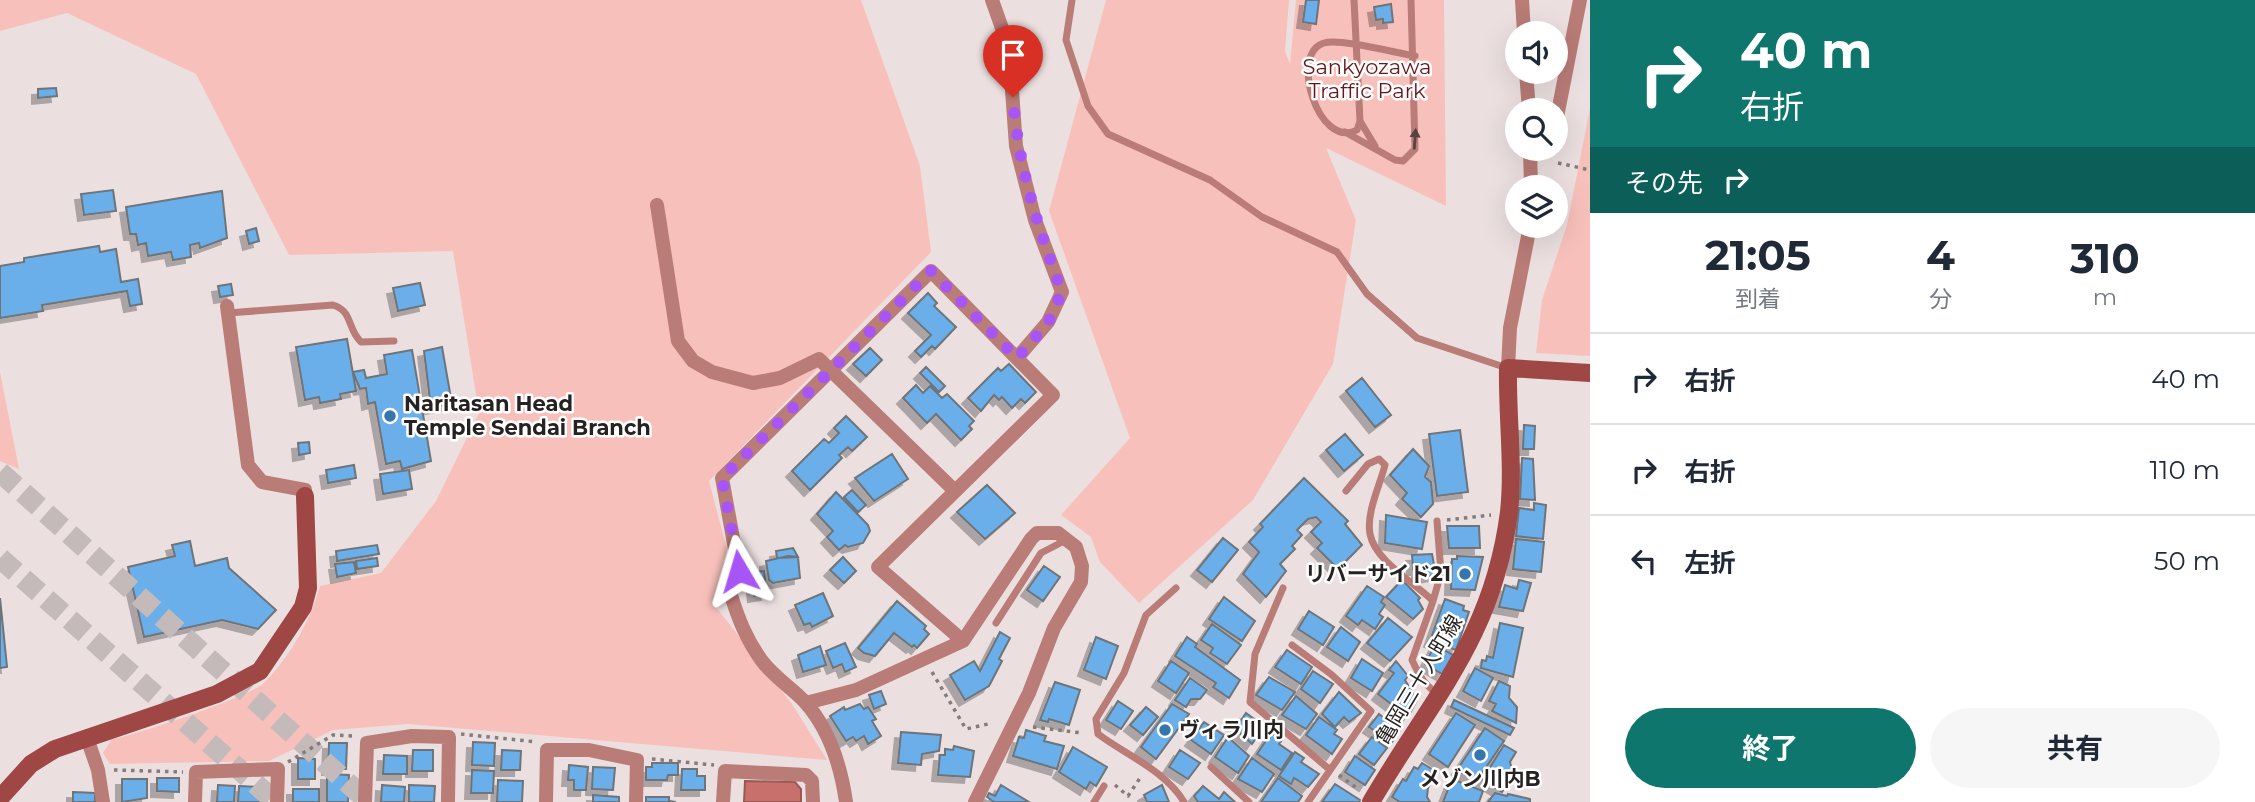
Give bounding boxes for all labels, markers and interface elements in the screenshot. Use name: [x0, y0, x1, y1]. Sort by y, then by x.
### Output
map controls: [1505, 21, 1568, 238]
button: sound: [1505, 21, 1568, 84]
text: 40 m: [1740, 21, 1872, 80]
pin: [983, 25, 1043, 97]
icon: right: [1625, 28, 1716, 119]
icon: arrive: [994, 36, 1032, 74]
park label: Sankyozawa Traffic Park: [1303, 54, 1431, 103]
text: 右折: [1740, 87, 1804, 126]
button: search: [1505, 98, 1568, 161]
one-way arrow: [1410, 128, 1421, 150]
icon: right: [1717, 161, 1755, 199]
text: その先: [1625, 167, 1703, 199]
button: layers: [1505, 175, 1568, 238]
text: 21:05: [1705, 229, 1811, 281]
text: 4: [1926, 229, 1955, 281]
text: 310: [2070, 232, 2140, 284]
text: m: [2093, 283, 2117, 311]
text: 到着: [1735, 285, 1781, 313]
text: 分: [1929, 285, 1952, 313]
icon: right: [1625, 360, 1663, 398]
text: 40 m: [2151, 363, 2220, 395]
text: 右折: [1684, 365, 1736, 397]
place label: Naritasan Head Temple Sendai Branch: [404, 391, 651, 440]
marker: Naritasan Head Temple Sendai Branch: [382, 408, 398, 424]
icon: right: [1625, 451, 1663, 489]
text: 110 m: [2150, 454, 2220, 486]
text: 右折: [1684, 456, 1736, 488]
position arrow: [702, 534, 776, 608]
icon: left: [1625, 542, 1663, 580]
text: 50 m: [2154, 545, 2220, 577]
text: 左折: [1684, 547, 1736, 579]
place label: リバーサイド21: [1305, 561, 1451, 586]
marker: リバーサイド21: [1457, 566, 1473, 582]
street label: 亀岡三十人町線: [1370, 610, 1467, 749]
button: 終了: [1625, 708, 1916, 788]
button: 共有: [1930, 708, 2220, 788]
place label: ヴィラ川内: [1179, 717, 1284, 742]
marker: ヴィラ川内: [1157, 722, 1173, 738]
marker: メゾン川内B: [1472, 747, 1488, 763]
place label: メゾン川内B: [1419, 766, 1541, 791]

